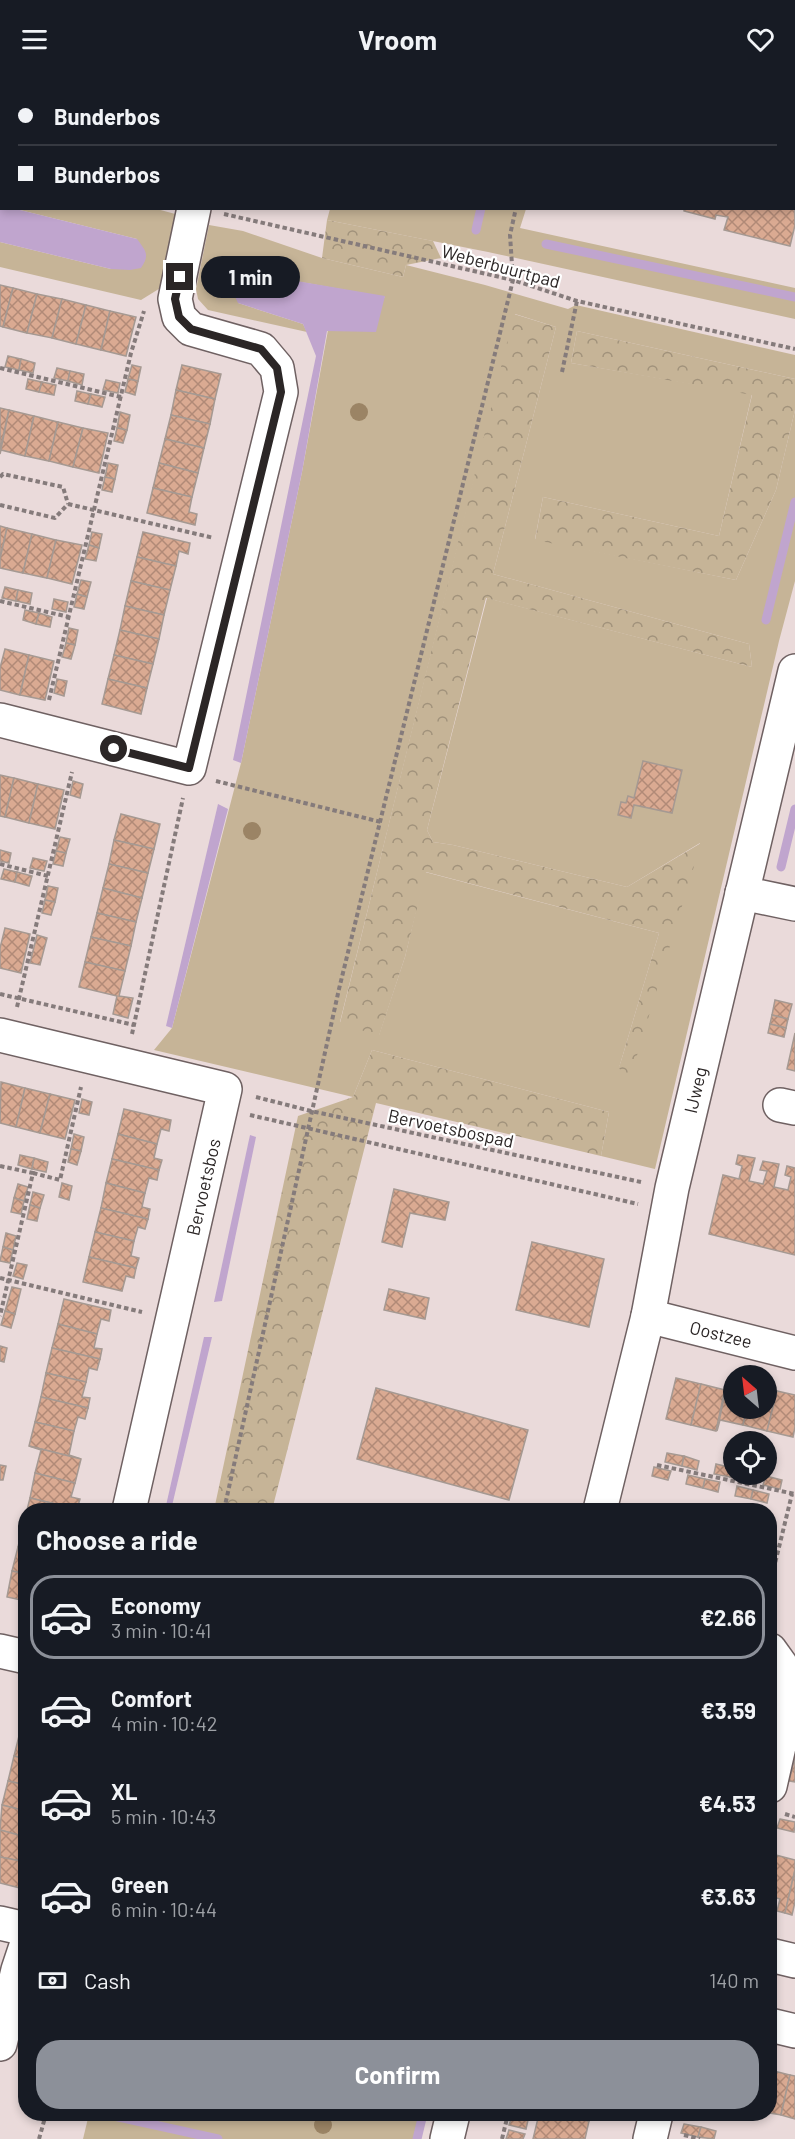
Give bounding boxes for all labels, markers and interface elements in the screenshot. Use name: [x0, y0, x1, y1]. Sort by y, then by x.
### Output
icon: menu: [18, 23, 51, 56]
text: Vroom: [358, 23, 437, 55]
icon: heart: [744, 23, 777, 56]
text: Bunderbos: [54, 103, 160, 129]
text: Bunderbos: [54, 161, 160, 187]
street label: Weberbuurtpad: [439, 240, 563, 292]
callout: 1 min: [201, 256, 300, 298]
route end: [166, 263, 193, 290]
text: 1 min: [229, 265, 272, 289]
route start: [100, 735, 127, 762]
street label: IJweg: [679, 1065, 711, 1115]
street label: Bervoetsbospad: [386, 1104, 516, 1152]
street label: Bervoetsbos: [181, 1136, 225, 1238]
street label: Oostzee: [688, 1316, 754, 1352]
north arrow: [723, 1365, 777, 1419]
map controls: [723, 1365, 777, 1485]
button: locate: [723, 1431, 777, 1485]
text: Choose a ride: [36, 1523, 198, 1555]
icon: car: [39, 1590, 93, 1644]
text: Economy: [111, 1592, 201, 1618]
text: €2.66: [700, 1604, 756, 1630]
text: 3 min · 10:41: [111, 1618, 211, 1642]
icon: car: [39, 1683, 93, 1737]
text: Comfort: [111, 1685, 192, 1711]
text: €3.59: [701, 1697, 756, 1723]
text: 4 min · 10:42: [111, 1711, 217, 1735]
icon: car: [39, 1776, 93, 1830]
text: XL: [111, 1778, 137, 1804]
text: €4.53: [699, 1790, 756, 1816]
text: 5 min · 10:43: [111, 1804, 216, 1828]
icon: car: [39, 1869, 93, 1923]
text: Green: [111, 1871, 169, 1897]
text: €3.63: [701, 1883, 756, 1909]
text: 6 min · 10:44: [111, 1897, 217, 1921]
icon: cash: [36, 1964, 69, 1997]
text: Cash: [84, 1967, 131, 1993]
text: 140 m: [709, 1968, 759, 1992]
button: Confirm: [36, 2040, 759, 2109]

